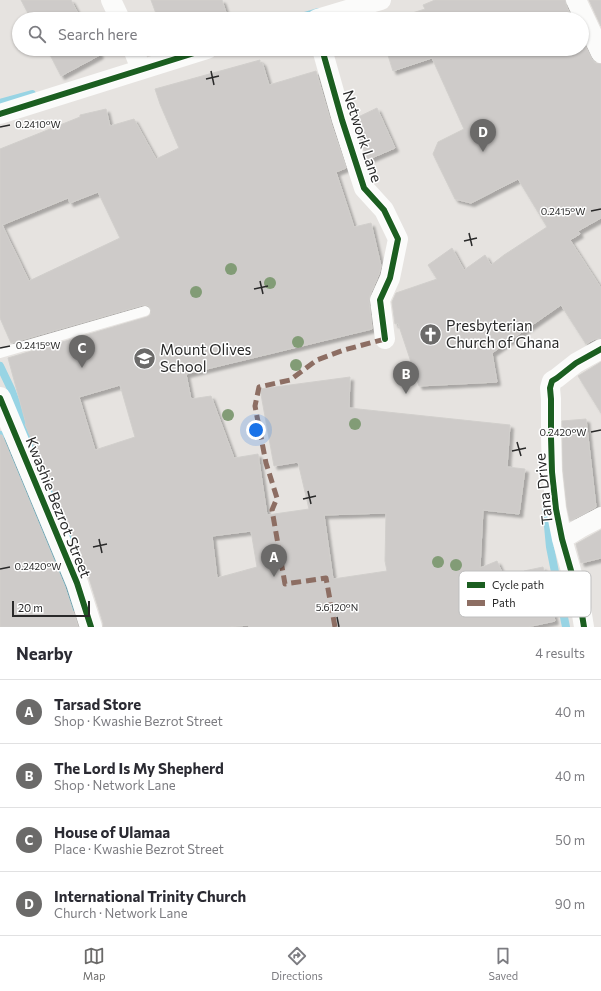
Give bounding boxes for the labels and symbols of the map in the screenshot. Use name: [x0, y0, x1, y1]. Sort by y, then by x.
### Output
street label: Network Lane: [340, 88, 386, 184]
text: 0.2410°W: [15, 118, 61, 130]
pin: D: [470, 119, 496, 152]
text: 0.2415°W: [541, 205, 585, 217]
place label: Presbyterian Church of Ghana: [446, 316, 559, 351]
church icon: Presbyterian Church of Ghana: [417, 321, 443, 347]
pin: C: [69, 335, 95, 368]
text: 0.2415°W: [16, 339, 60, 351]
place label: Mount Olives School: [160, 340, 252, 375]
school or university icon: Mount Olives School: [132, 345, 158, 371]
pin: B: [393, 361, 419, 394]
your location: [246, 420, 266, 440]
text: 0.2420°W: [540, 426, 586, 438]
street label: Kwashie Bezrot Street: [22, 434, 96, 580]
street label: Tana Drive: [530, 452, 556, 526]
pin: A: [261, 544, 287, 577]
text: 0.2420°W: [15, 560, 61, 572]
legend: [459, 571, 591, 617]
text: Cycle path: [492, 578, 544, 591]
text: Path: [492, 596, 515, 609]
scale bar: [12, 599, 90, 618]
text: 5.6120°N: [316, 601, 358, 613]

